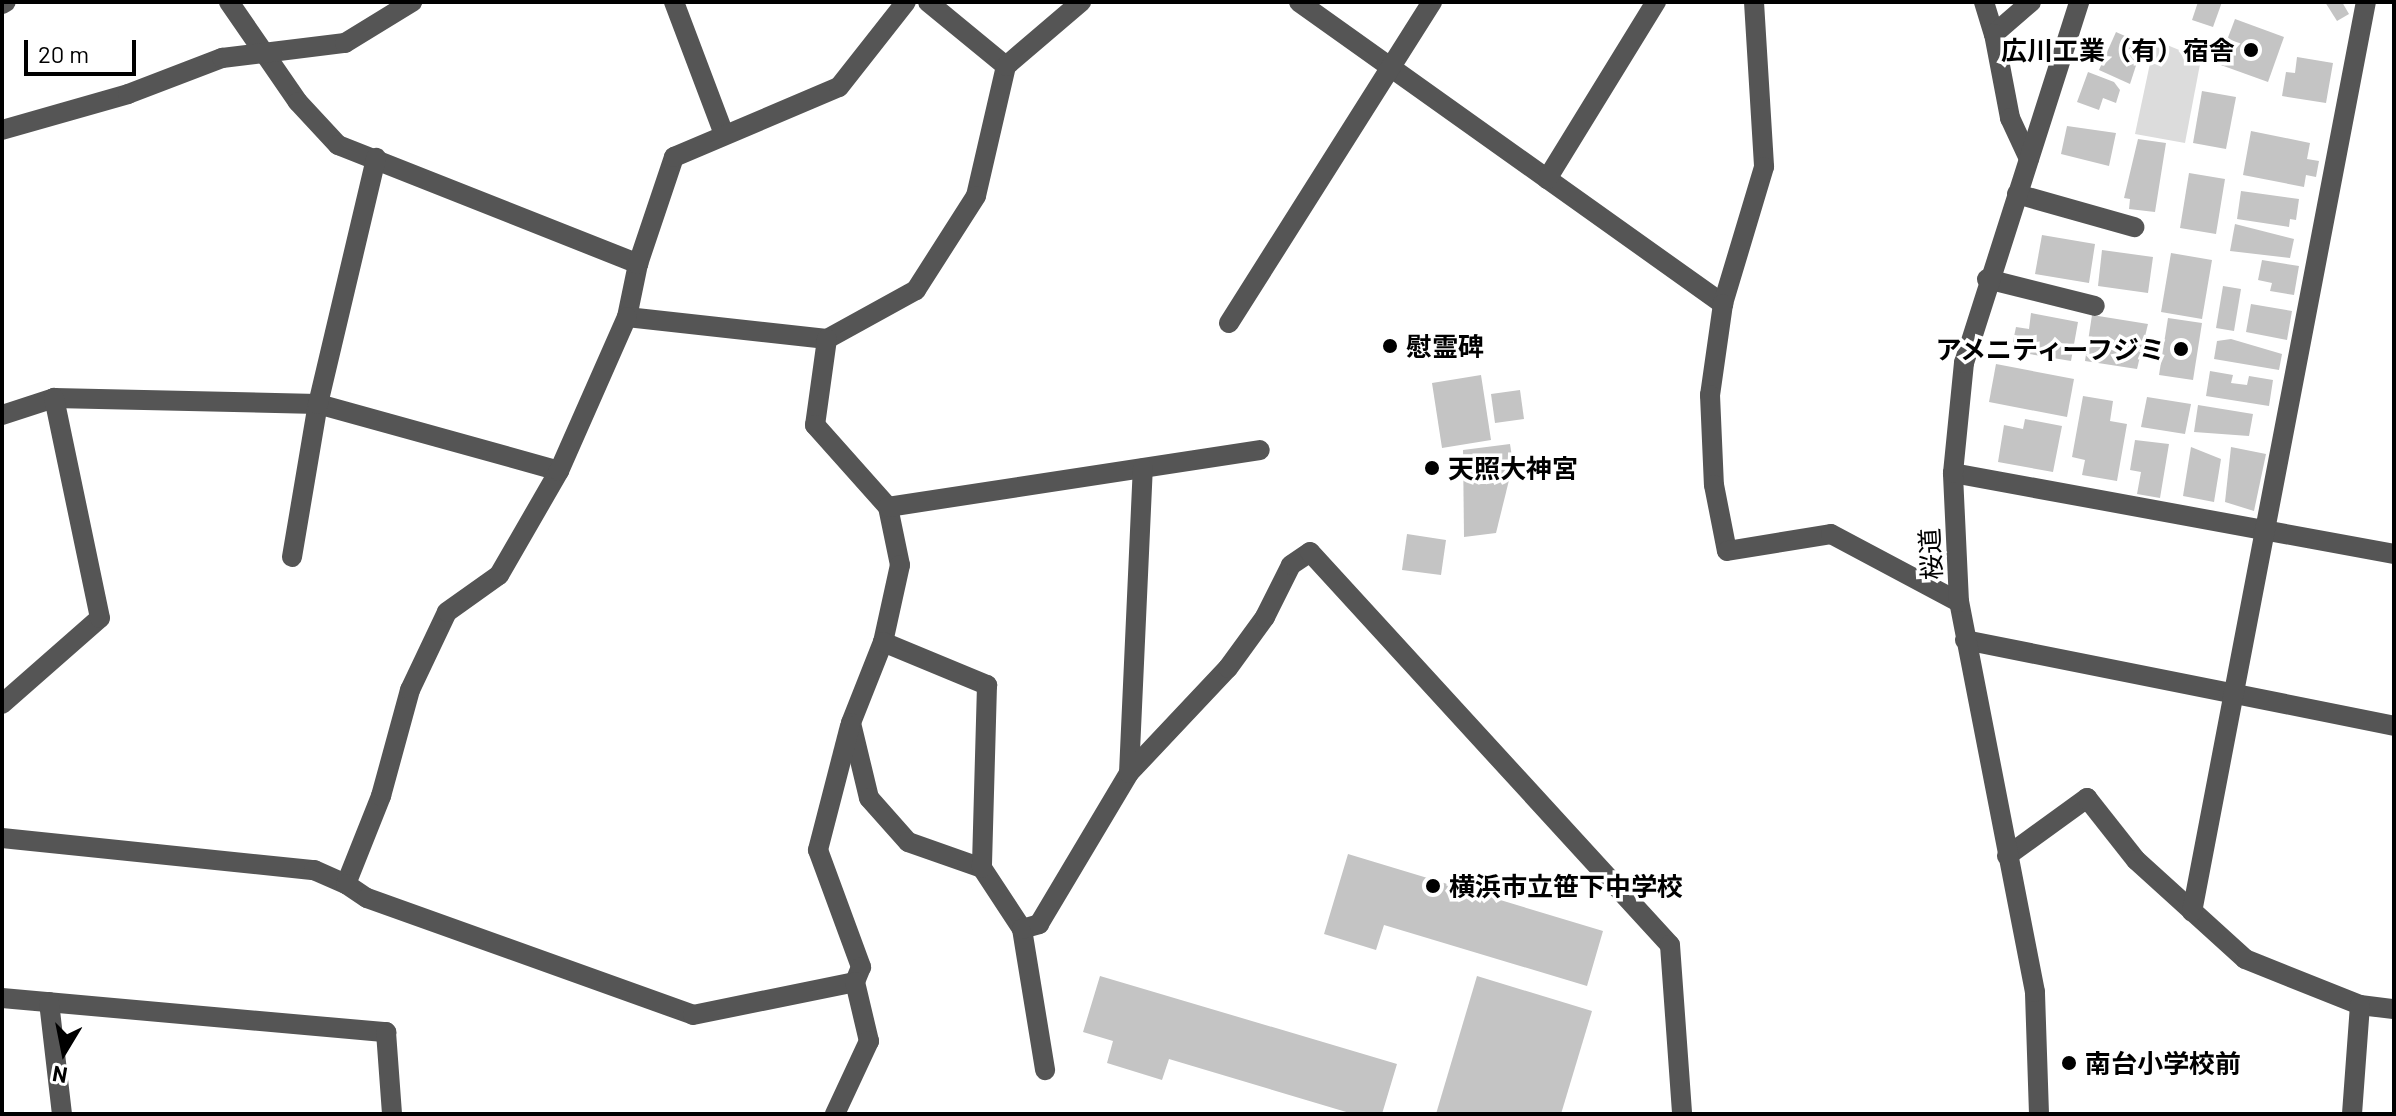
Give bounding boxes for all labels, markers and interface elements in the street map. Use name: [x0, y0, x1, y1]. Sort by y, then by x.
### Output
scale bar: [28, 24, 140, 74]
place label: 広川工業（有）宿舎: [2001, 34, 2235, 66]
text: 20 m: [38, 39, 89, 68]
marker: 広川工業（有）宿舎: [2242, 41, 2260, 59]
place label: 慰霊碑: [1406, 330, 1484, 362]
place label: アメニティーフジミ: [1931, 333, 2165, 365]
marker: 慰霊碑: [1381, 337, 1399, 355]
marker: アメニティーフジミ: [2172, 340, 2190, 358]
place label: 天照大神宮: [1448, 452, 1578, 484]
marker: 天照大神宮: [1423, 459, 1441, 477]
street label: 桜道: [1913, 527, 1947, 581]
place label: 横浜市立笹下中学校: [1449, 870, 1683, 902]
marker: 横浜市立笹下中学校: [1424, 877, 1442, 895]
north arrow: [24, 1012, 104, 1092]
place label: 南台小学校前: [2085, 1047, 2241, 1079]
marker: 南台小学校前: [2060, 1054, 2078, 1072]
text: N: [50, 1062, 69, 1090]

